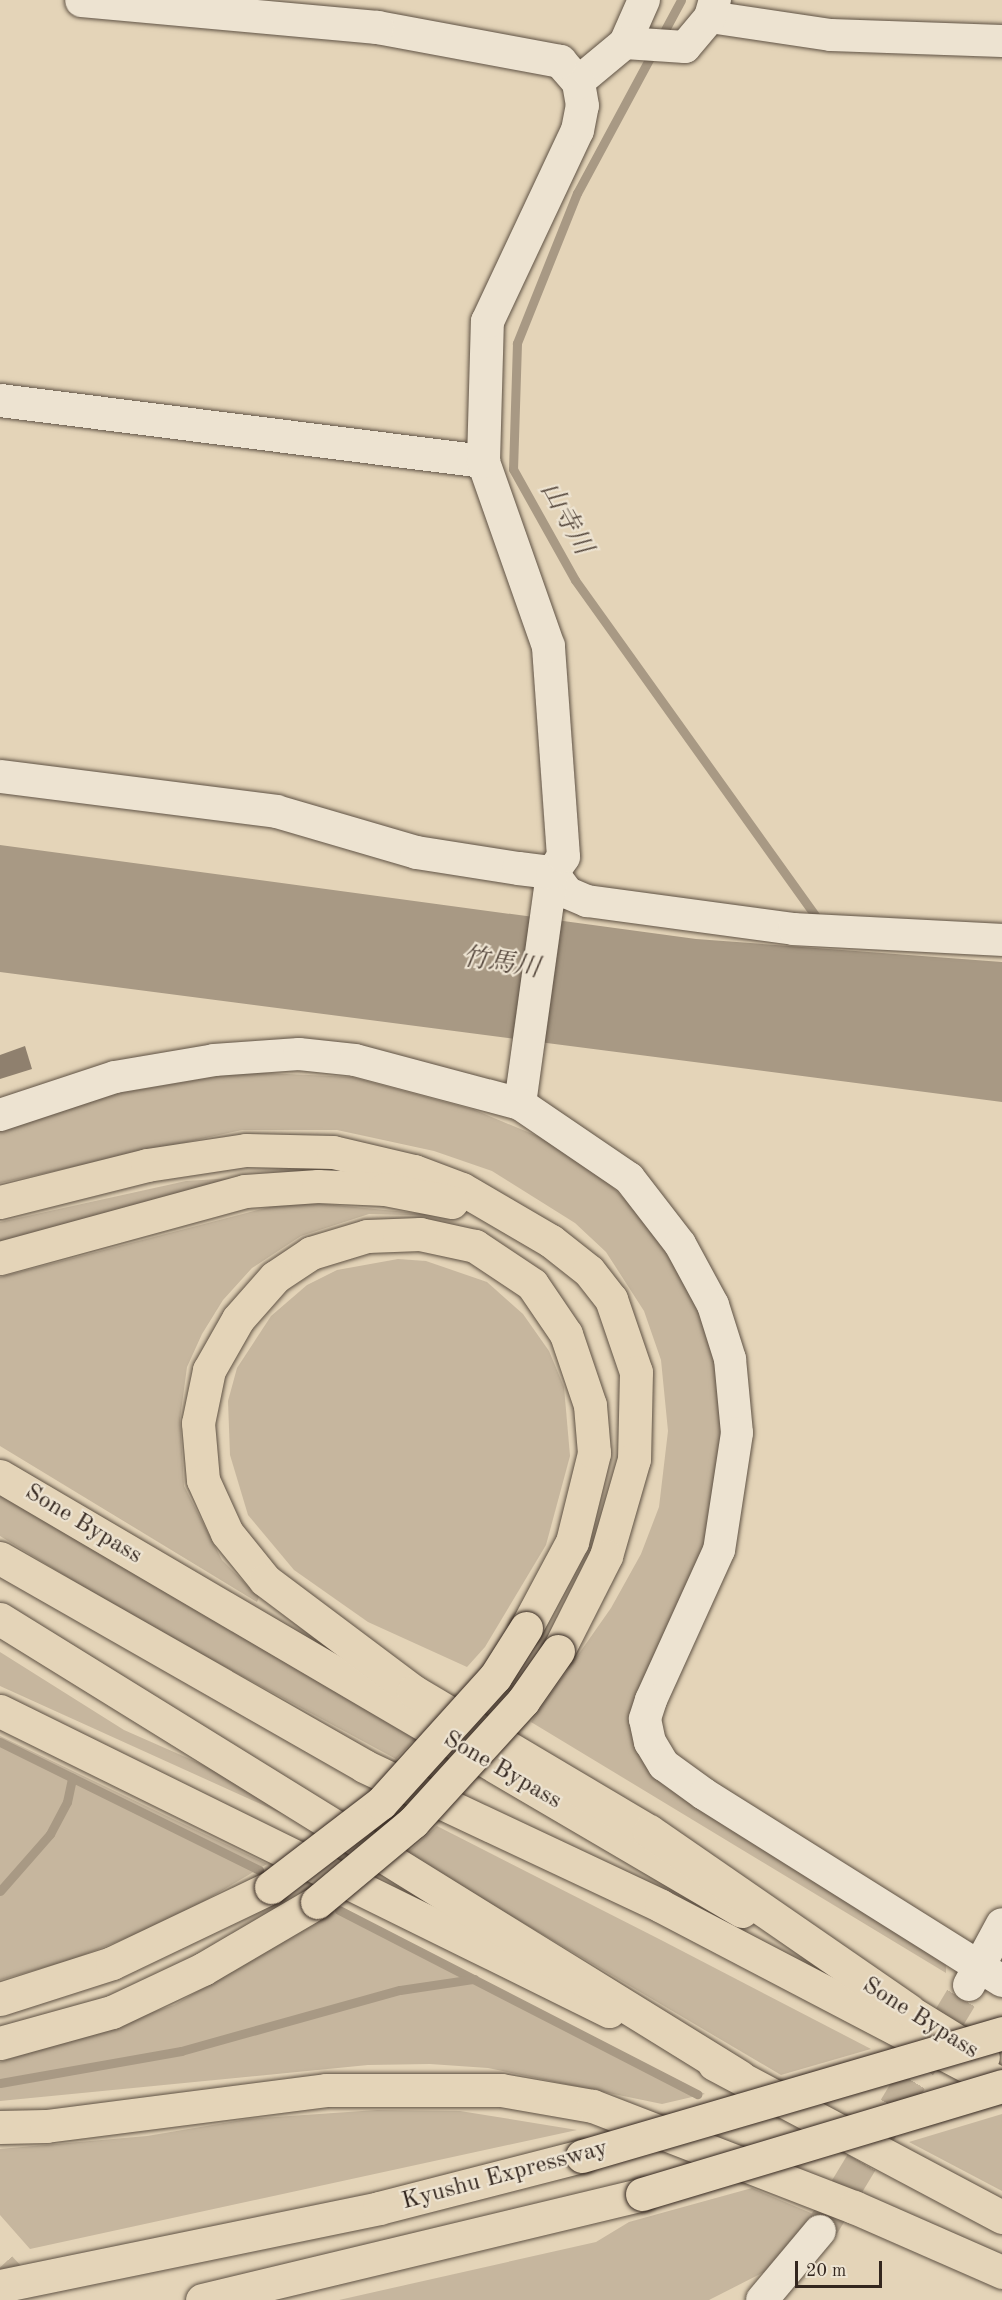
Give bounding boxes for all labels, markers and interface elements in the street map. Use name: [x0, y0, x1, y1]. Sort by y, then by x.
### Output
water label: 山寺川: [532, 477, 598, 561]
water label: 竹馬川: [460, 942, 542, 986]
street label: Sone Bypass: [19, 1479, 147, 1571]
street label: Sone Bypass: [438, 1726, 566, 1816]
street label: Sone Bypass: [856, 1972, 984, 2066]
street label: Kyushu Expressway: [399, 2135, 611, 2217]
scale bar: [798, 2249, 885, 2287]
text: 20 m: [806, 2262, 846, 2280]

